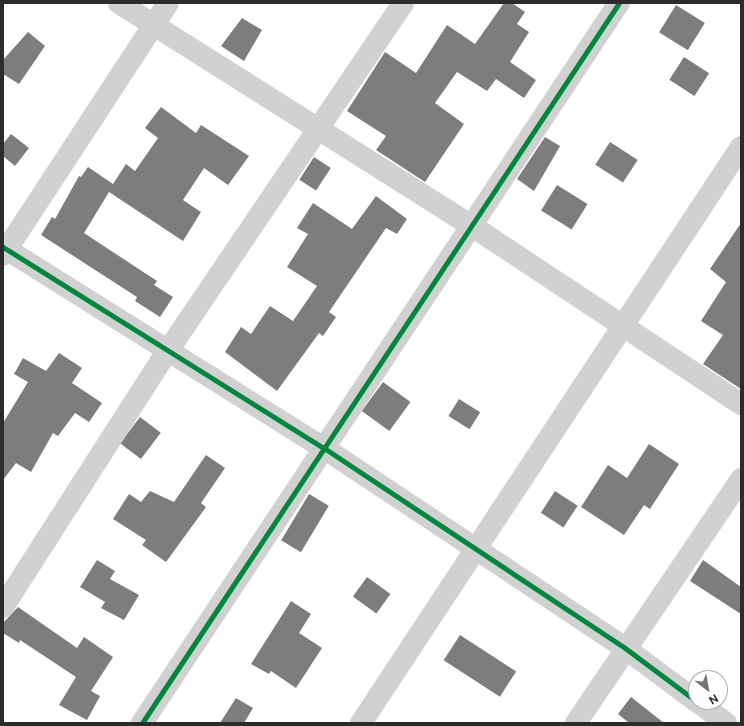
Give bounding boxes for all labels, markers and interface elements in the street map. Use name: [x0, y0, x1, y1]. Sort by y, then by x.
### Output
north arrow: [688, 670, 728, 710]
text: N: [707, 692, 720, 707]

